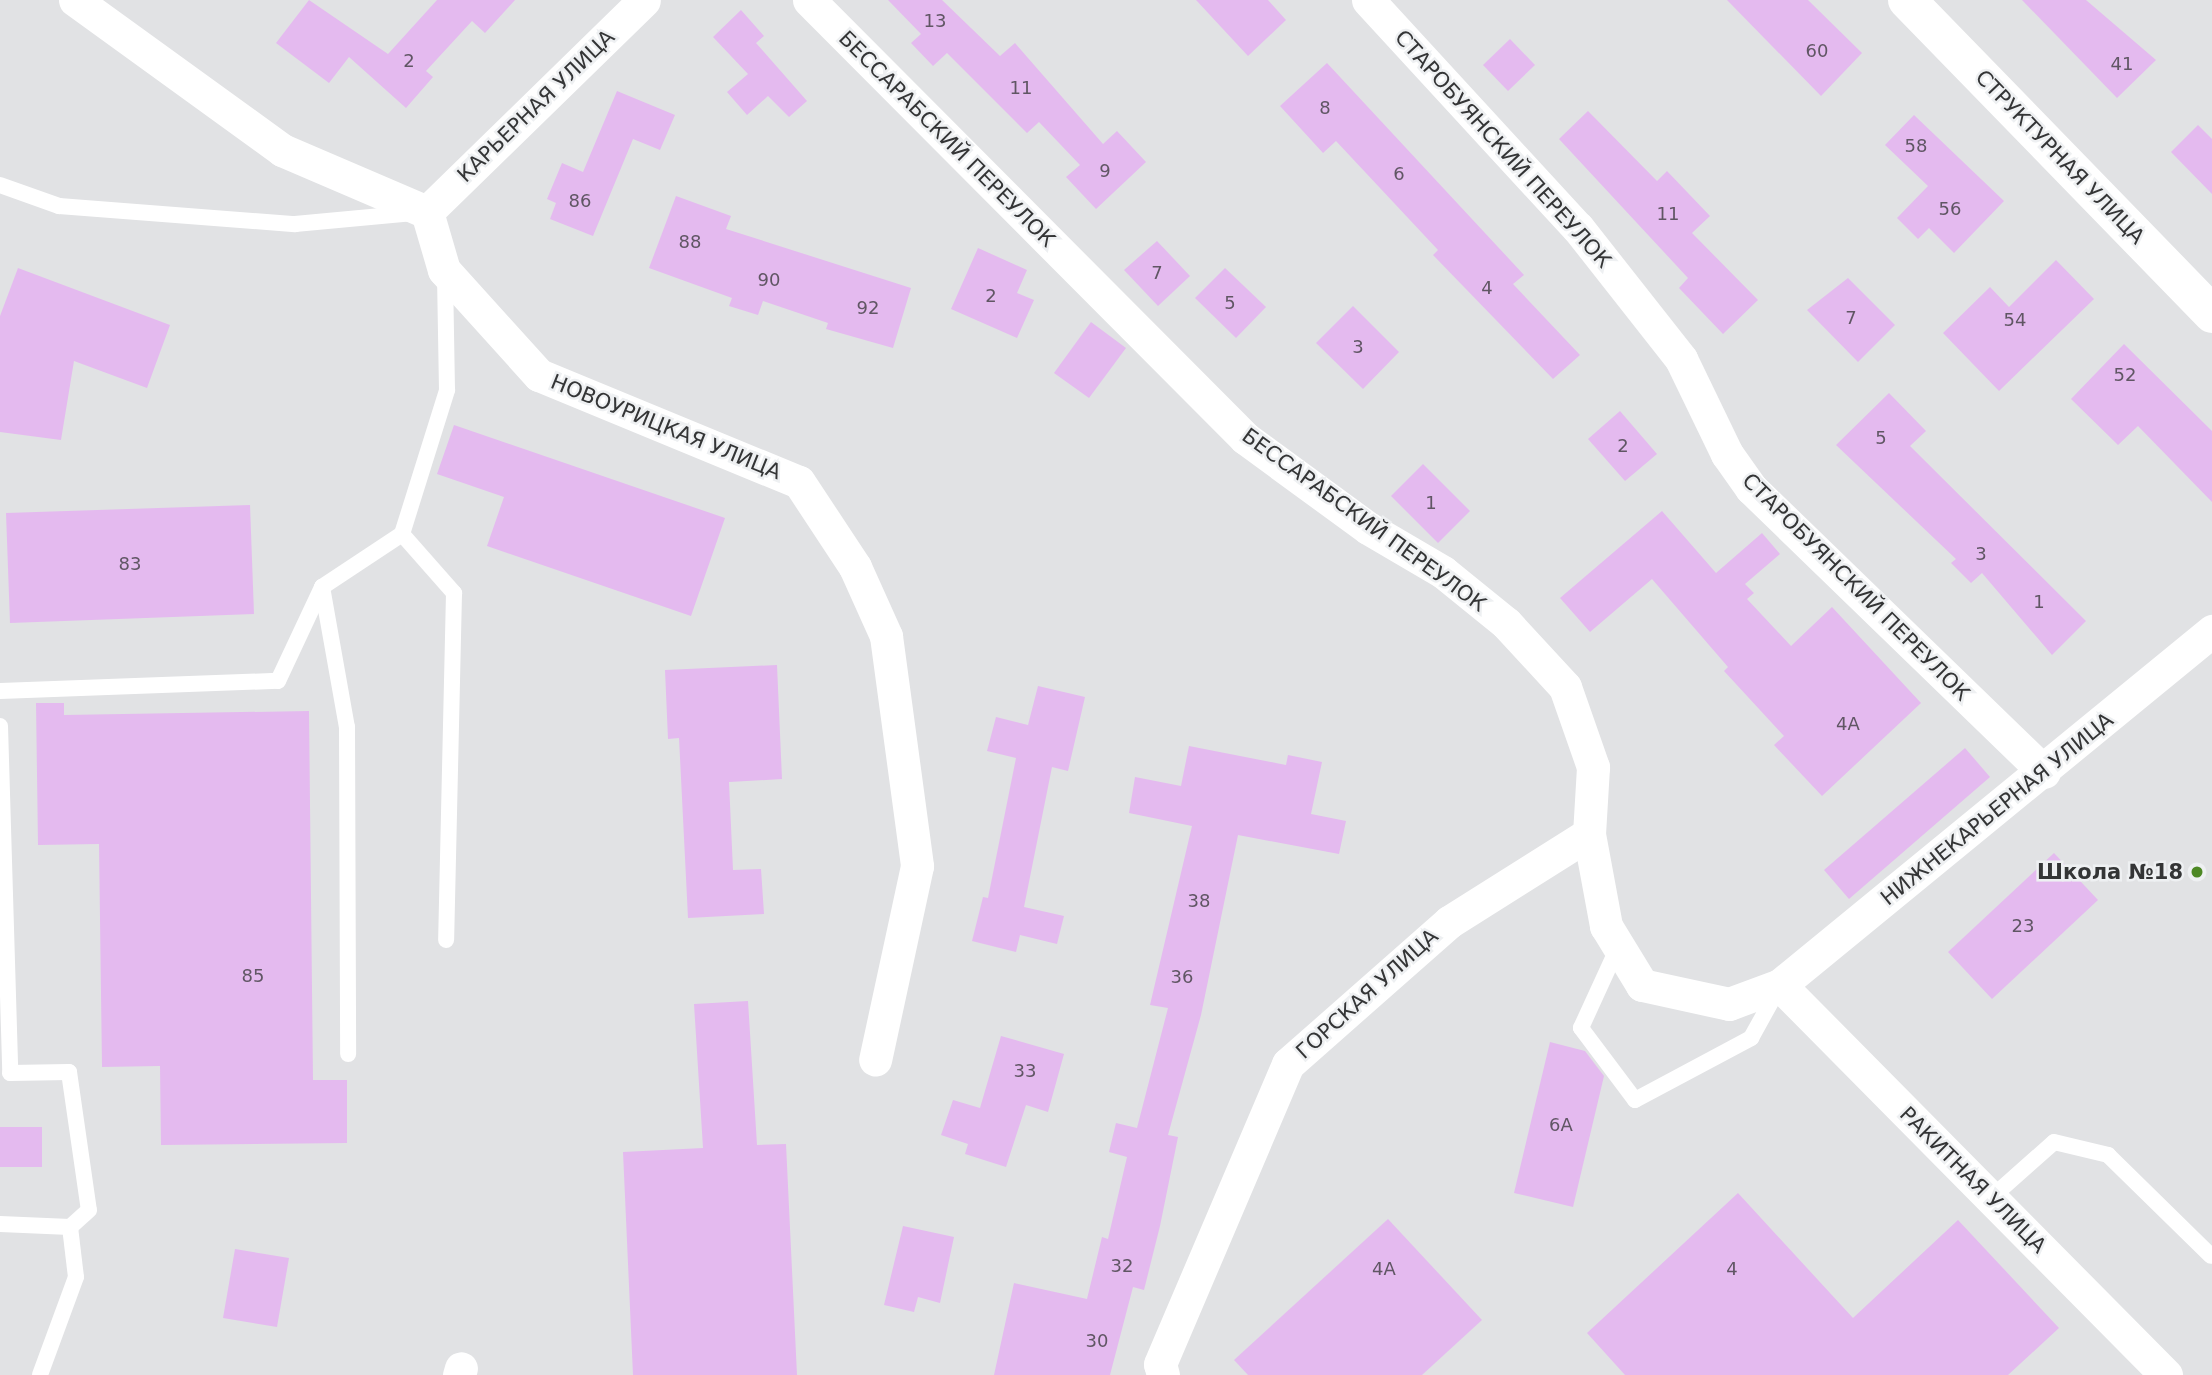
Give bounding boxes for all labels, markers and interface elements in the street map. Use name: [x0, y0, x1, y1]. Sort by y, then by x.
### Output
house number: 13: [924, 10, 946, 32]
street label: КАРЬЕРНАЯ УЛИЦА: [452, 24, 620, 188]
street label: СТАРОБУЯНСКИЙ ПЕРЕУЛОК: [1389, 25, 1617, 273]
street label: БЕССАРАБСКИЙ ПЕРЕУЛОК: [834, 26, 1060, 252]
house number: 60: [1806, 40, 1828, 62]
house number: 2: [403, 50, 415, 72]
house number: 41: [2111, 53, 2133, 75]
street label: СТРУКТУРНАЯ УЛИЦА: [1970, 65, 2150, 249]
house number: 11: [1010, 77, 1032, 99]
house number: 8: [1319, 97, 1331, 119]
house number: 58: [1905, 135, 1927, 157]
house number: 9: [1099, 160, 1111, 182]
house number: 6: [1393, 163, 1405, 185]
house number: 86: [569, 190, 591, 212]
house number: 56: [1939, 198, 1961, 220]
house number: 11: [1657, 203, 1679, 225]
house number: 88: [679, 231, 701, 253]
house number: 7: [1151, 262, 1163, 284]
house number: 90: [758, 269, 780, 291]
house number: 4: [1481, 277, 1493, 299]
house number: 2: [985, 285, 997, 307]
house number: 5: [1224, 292, 1236, 314]
house number: 92: [857, 297, 879, 319]
house number: 7: [1845, 307, 1857, 329]
house number: 54: [2004, 309, 2026, 331]
house number: 3: [1352, 336, 1364, 358]
house number: 52: [2114, 364, 2136, 386]
street label: НОВОУРИЦКАЯ УЛИЦА: [547, 369, 785, 485]
street label: БЕССАРАБСКИЙ ПЕРЕУЛОК: [1237, 423, 1491, 617]
house number: 5: [1875, 427, 1887, 449]
house number: 2: [1617, 435, 1629, 457]
street label: СТАРОБУЯНСКИЙ ПЕРЕУЛОК: [1737, 468, 1975, 706]
house number: 1: [1425, 492, 1437, 514]
house number: 3: [1975, 543, 1987, 565]
house number: 83: [119, 553, 141, 575]
house number: 1: [2033, 591, 2045, 613]
street label: НИЖНЕКАРЬЕРНАЯ УЛИЦА: [1876, 707, 2118, 911]
house number: 4А: [1836, 713, 1860, 735]
place label: Школа №18: [2037, 859, 2183, 885]
marker: Школа №18: [2189, 864, 2205, 880]
house number: 38: [1188, 890, 1210, 912]
house number: 23: [2012, 915, 2034, 937]
street label: ГОРСКАЯ УЛИЦА: [1291, 924, 1443, 1064]
house number: 85: [242, 965, 264, 987]
house number: 36: [1171, 966, 1193, 988]
house number: 33: [1014, 1060, 1036, 1082]
street label: РАКИТНАЯ УЛИЦА: [1894, 1101, 2052, 1259]
house number: 6А: [1549, 1114, 1573, 1136]
house number: 32: [1111, 1255, 1133, 1277]
house number: 4А: [1372, 1258, 1396, 1280]
house number: 4: [1726, 1258, 1738, 1280]
house number: 30: [1086, 1330, 1108, 1352]

